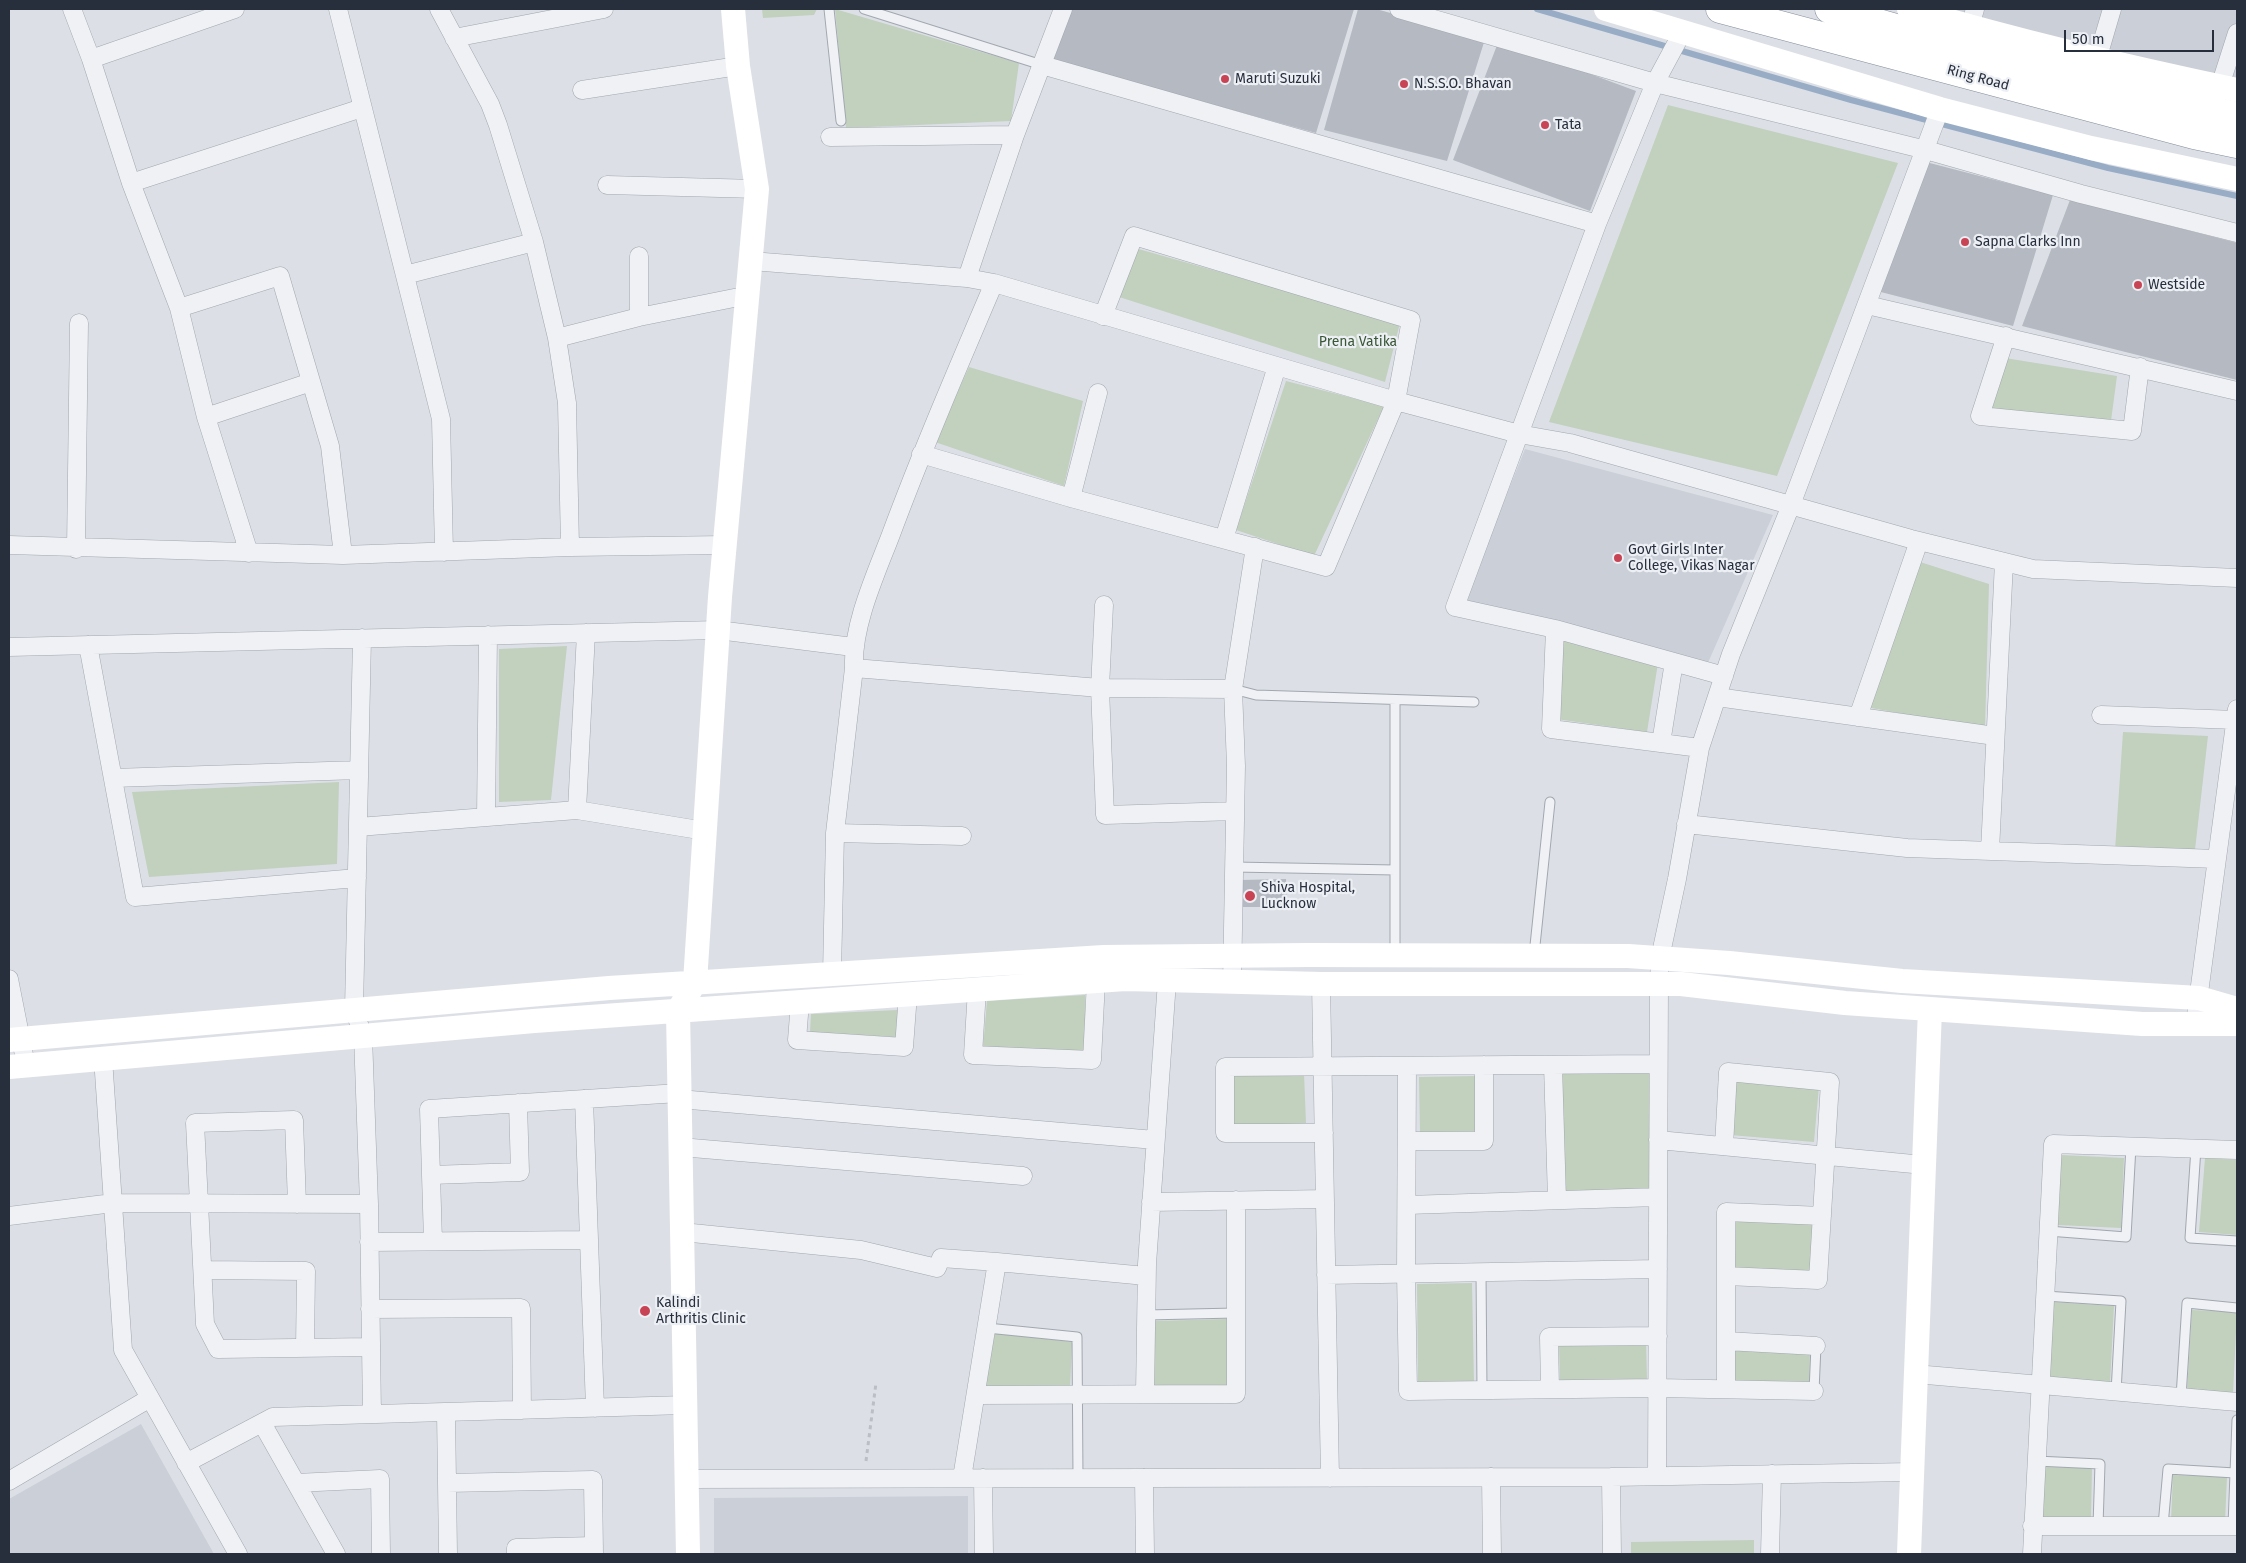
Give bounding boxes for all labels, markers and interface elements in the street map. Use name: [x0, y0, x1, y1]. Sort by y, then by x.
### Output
scale bar: [2066, 20, 2216, 52]
text: 50 m: [2072, 30, 2105, 48]
street label: Ring Road: [1945, 62, 2011, 94]
place label: Maruti Suzuki: [1235, 71, 1321, 87]
marker: Maruti Suzuki: [1219, 73, 1231, 85]
place label: N.S.S.O. Bhavan: [1414, 76, 1512, 92]
marker: N.S.S.O. Bhavan: [1398, 78, 1410, 90]
place label: Tata: [1555, 117, 1582, 133]
marker: Tata: [1539, 119, 1551, 131]
place label: Sapna Clarks Inn: [1975, 234, 2081, 250]
marker: Sapna Clarks Inn: [1959, 236, 1971, 248]
place label: Westside: [2148, 277, 2205, 293]
marker: Westside: [2132, 279, 2144, 291]
park label: Prena Vatika: [1319, 334, 1397, 350]
place label: Govt Girls Inter College, Vikas Nagar: [1628, 542, 1755, 574]
marker: Govt Girls Inter College, Vikas Nagar: [1612, 552, 1624, 564]
place label: Shiva Hospital, Lucknow: [1261, 880, 1355, 912]
marker: Shiva Hospital, Lucknow: [1243, 889, 1257, 903]
place label: Kalindi Arthritis Clinic: [656, 1295, 746, 1328]
marker: Kalindi Arthritis Clinic: [638, 1304, 652, 1318]

